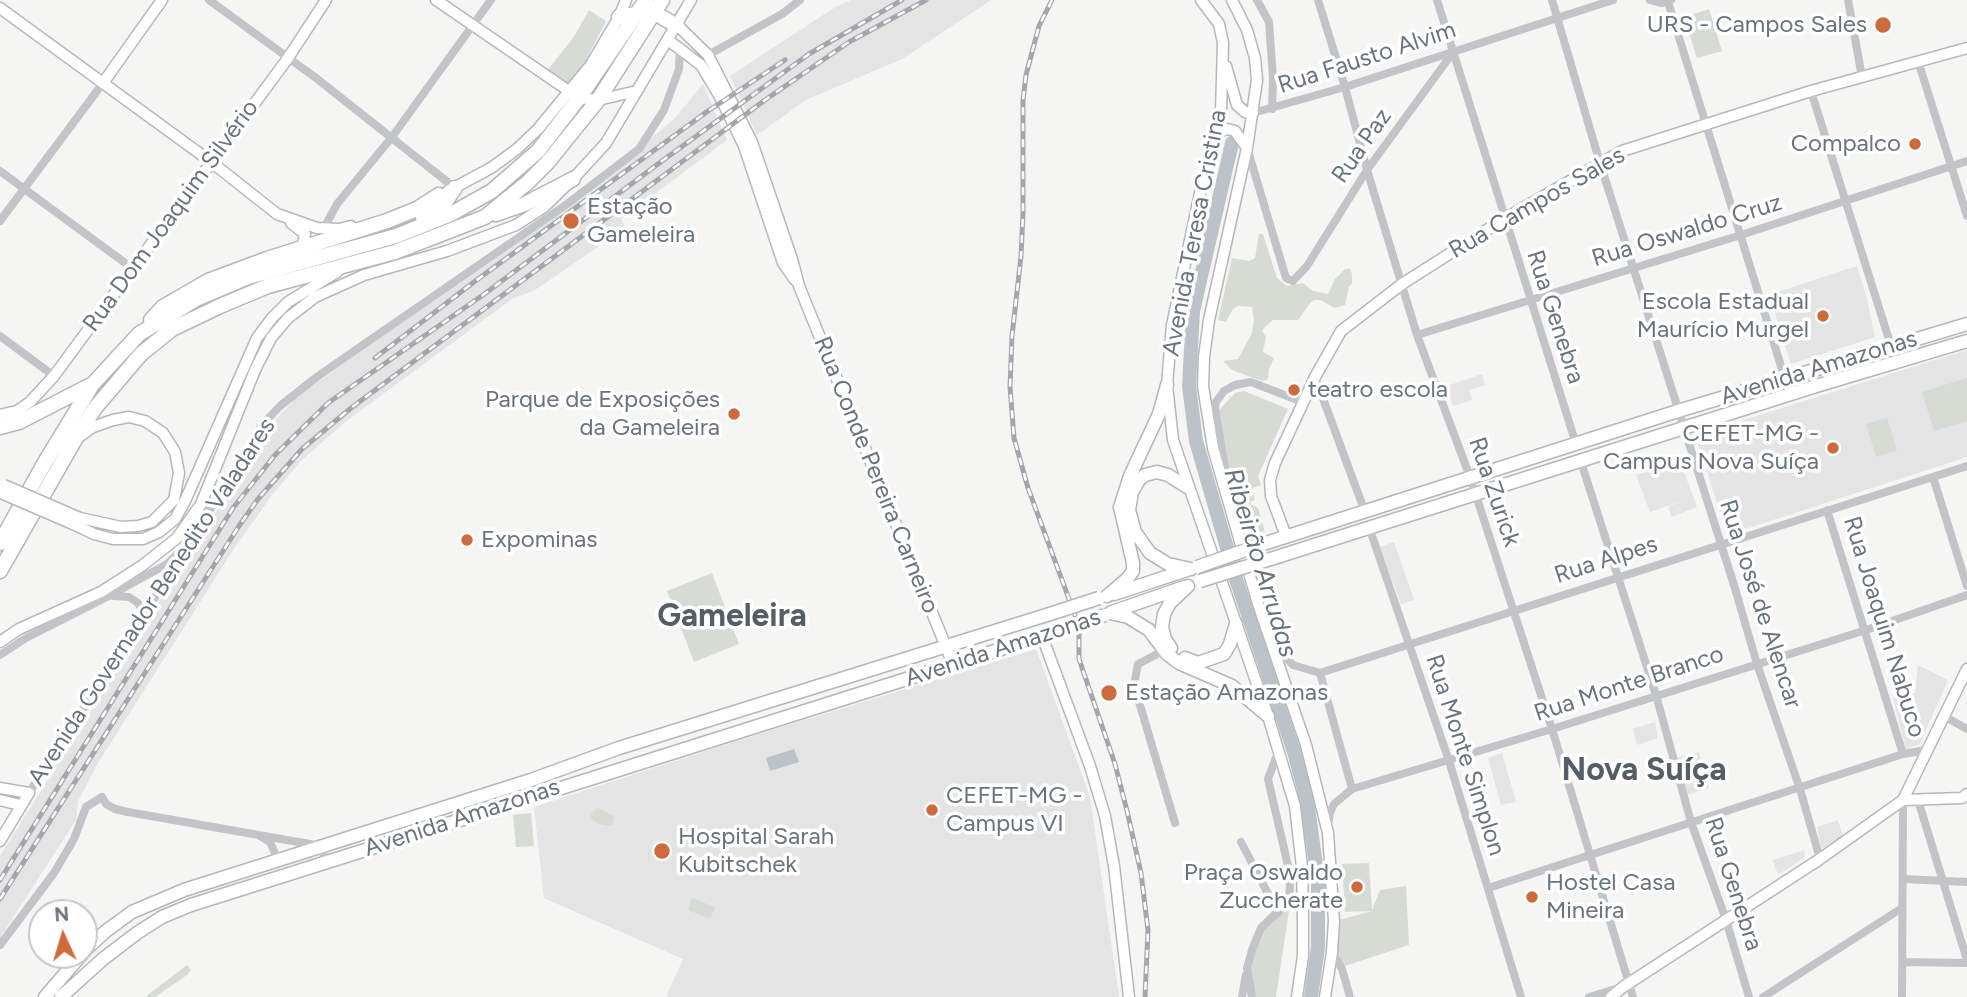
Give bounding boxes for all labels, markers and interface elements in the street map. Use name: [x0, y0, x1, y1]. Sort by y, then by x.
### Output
place label: URS - Campos Sales: [1647, 11, 1867, 39]
marker: URS - Campos Sales: [1873, 15, 1893, 35]
street label: Rua Fausto Alvim: [1275, 16, 1459, 100]
street label: Rua Dom Joaquim Silvério: [77, 94, 265, 338]
street label: Rua Paz: [1326, 103, 1398, 189]
street label: Avenida Teresa Cristina: [1157, 107, 1233, 359]
place label: Compalco: [1791, 130, 1901, 158]
marker: Compalco: [1907, 136, 1923, 152]
street label: Rua Campos Sales: [1444, 141, 1630, 265]
street label: Rua Oswaldo Cruz: [1589, 188, 1785, 274]
place label: Estação Gameleira: [587, 193, 695, 249]
marker: Estação Gameleira: [561, 211, 581, 231]
street label: Rua Genebra: [1520, 247, 1590, 387]
place label: Escola Estadual Maurício Murgel: [1637, 288, 1809, 344]
marker: Escola Estadual Maurício Murgel: [1815, 308, 1831, 324]
street label: Avenida Amazonas: [1717, 324, 1921, 412]
street label: Rua Conde Pereira Carneiro: [807, 332, 945, 618]
place label: teatro escola: [1308, 376, 1448, 404]
marker: teatro escola: [1286, 382, 1302, 398]
place label: Parque de Exposições da Gameleira: [485, 386, 720, 442]
marker: Parque de Exposições da Gameleira: [726, 406, 742, 422]
street label: Avenida Governador Benedito Valadares: [22, 413, 282, 791]
place label: CEFET-MG - Campus Nova Suíça: [1603, 420, 1819, 476]
street label: Rua Zurick: [1462, 434, 1526, 550]
marker: CEFET-MG - Campus Nova Suíça: [1825, 440, 1841, 456]
water label: Ribeirão Arrudas: [1216, 465, 1304, 661]
street label: Rua José de Alencar: [1713, 496, 1807, 712]
street label: Rua Joaquim Nabuco: [1837, 513, 1931, 741]
place label: Expominas: [481, 526, 598, 554]
street label: Rua Alpes: [1551, 530, 1661, 590]
marker: Expominas: [459, 532, 475, 548]
district label: Gameleira: [657, 598, 807, 636]
street label: Avenida Amazonas: [902, 603, 1104, 693]
street label: Rua Monte Branco: [1531, 640, 1727, 728]
street label: Rua Monte Simplon: [1419, 651, 1511, 859]
place label: Estação Amazonas: [1125, 679, 1328, 707]
marker: Estação Amazonas: [1099, 683, 1119, 703]
district label: Nova Suíça: [1561, 752, 1727, 790]
street label: Avenida Amazonas: [361, 773, 563, 863]
place label: CEFET-MG - Campus VI: [946, 782, 1082, 838]
marker: CEFET-MG - Campus VI: [924, 802, 940, 818]
street label: Rua Genebra: [1698, 814, 1768, 954]
place label: Hospital Sarah Kubitschek: [678, 823, 834, 879]
marker: Hospital Sarah Kubitschek: [652, 841, 672, 861]
place label: Praça Oswaldo Zuccherate: [1184, 859, 1343, 915]
place label: Hostel Casa Mineira: [1546, 869, 1675, 925]
marker: Praça Oswaldo Zuccherate: [1349, 879, 1365, 895]
marker: Hostel Casa Mineira: [1524, 889, 1540, 905]
north arrow: [28, 899, 98, 969]
text: N: [54, 903, 70, 927]

